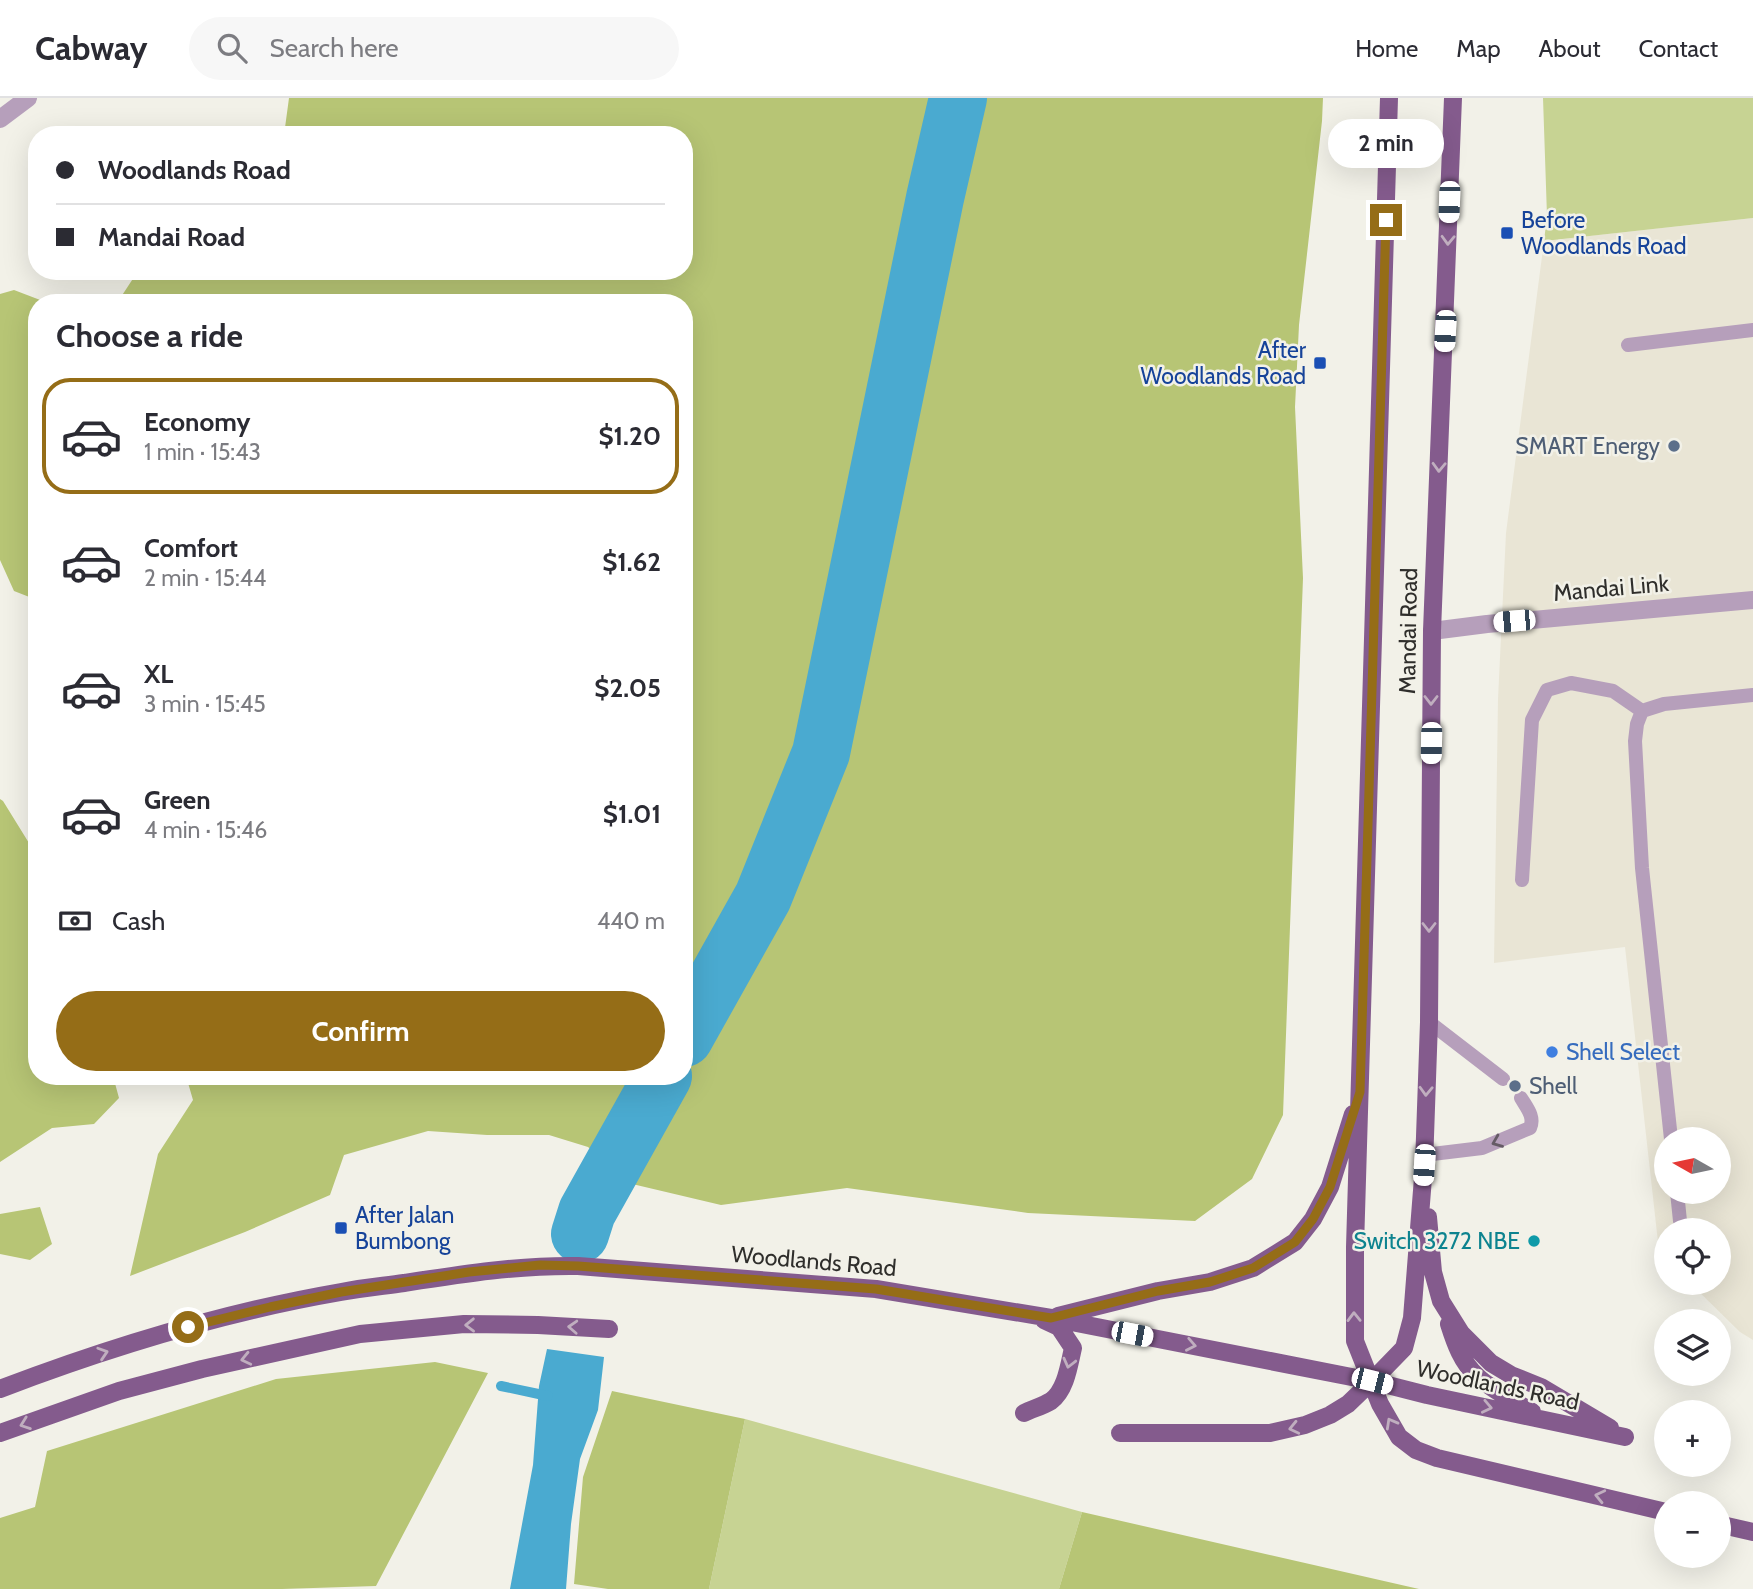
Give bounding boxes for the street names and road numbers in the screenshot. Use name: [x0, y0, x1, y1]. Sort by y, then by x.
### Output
street label: Mandai Road: [1393, 568, 1423, 694]
street label: Mandai Link: [1552, 569, 1671, 607]
street label: Woodlands Road: [730, 1240, 898, 1282]
street label: Woodlands Road: [1414, 1354, 1582, 1416]

